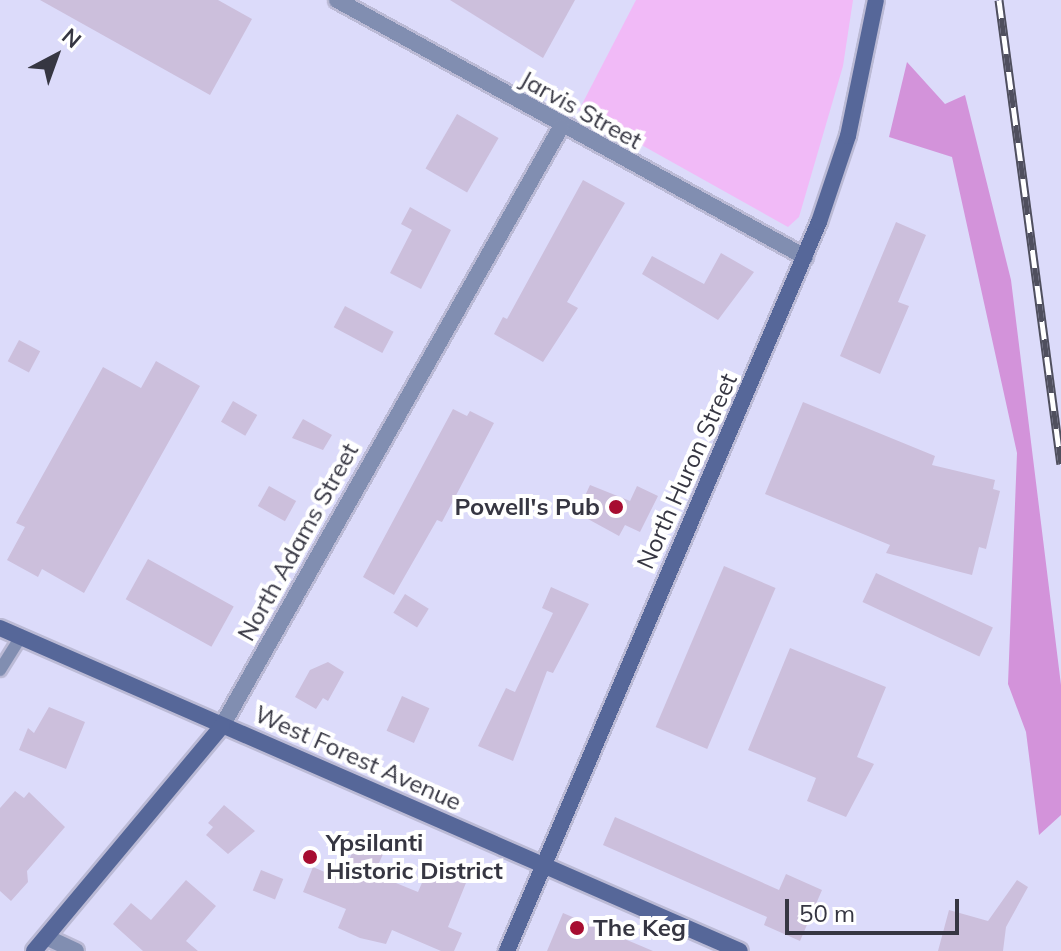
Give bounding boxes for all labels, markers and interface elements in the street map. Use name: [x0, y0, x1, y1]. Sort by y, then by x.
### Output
north arrow: [16, 16, 96, 96]
text: N: [56, 22, 87, 54]
street label: Jarvis Street: [515, 65, 647, 155]
street label: North Huron Street: [631, 369, 743, 573]
street label: North Adams Street: [232, 438, 364, 646]
place label: Powell's Pub: [455, 493, 600, 521]
marker: Powell's Pub: [607, 498, 625, 516]
street label: West Forest Avenue: [250, 699, 466, 817]
place label: Ypsilanti Historic District: [326, 829, 503, 885]
marker: Ypsilanti Historic District: [301, 848, 319, 866]
scale bar: [789, 883, 963, 933]
text: 50 m: [799, 898, 855, 928]
place label: The Keg: [593, 914, 686, 942]
marker: The Keg: [568, 919, 586, 937]

